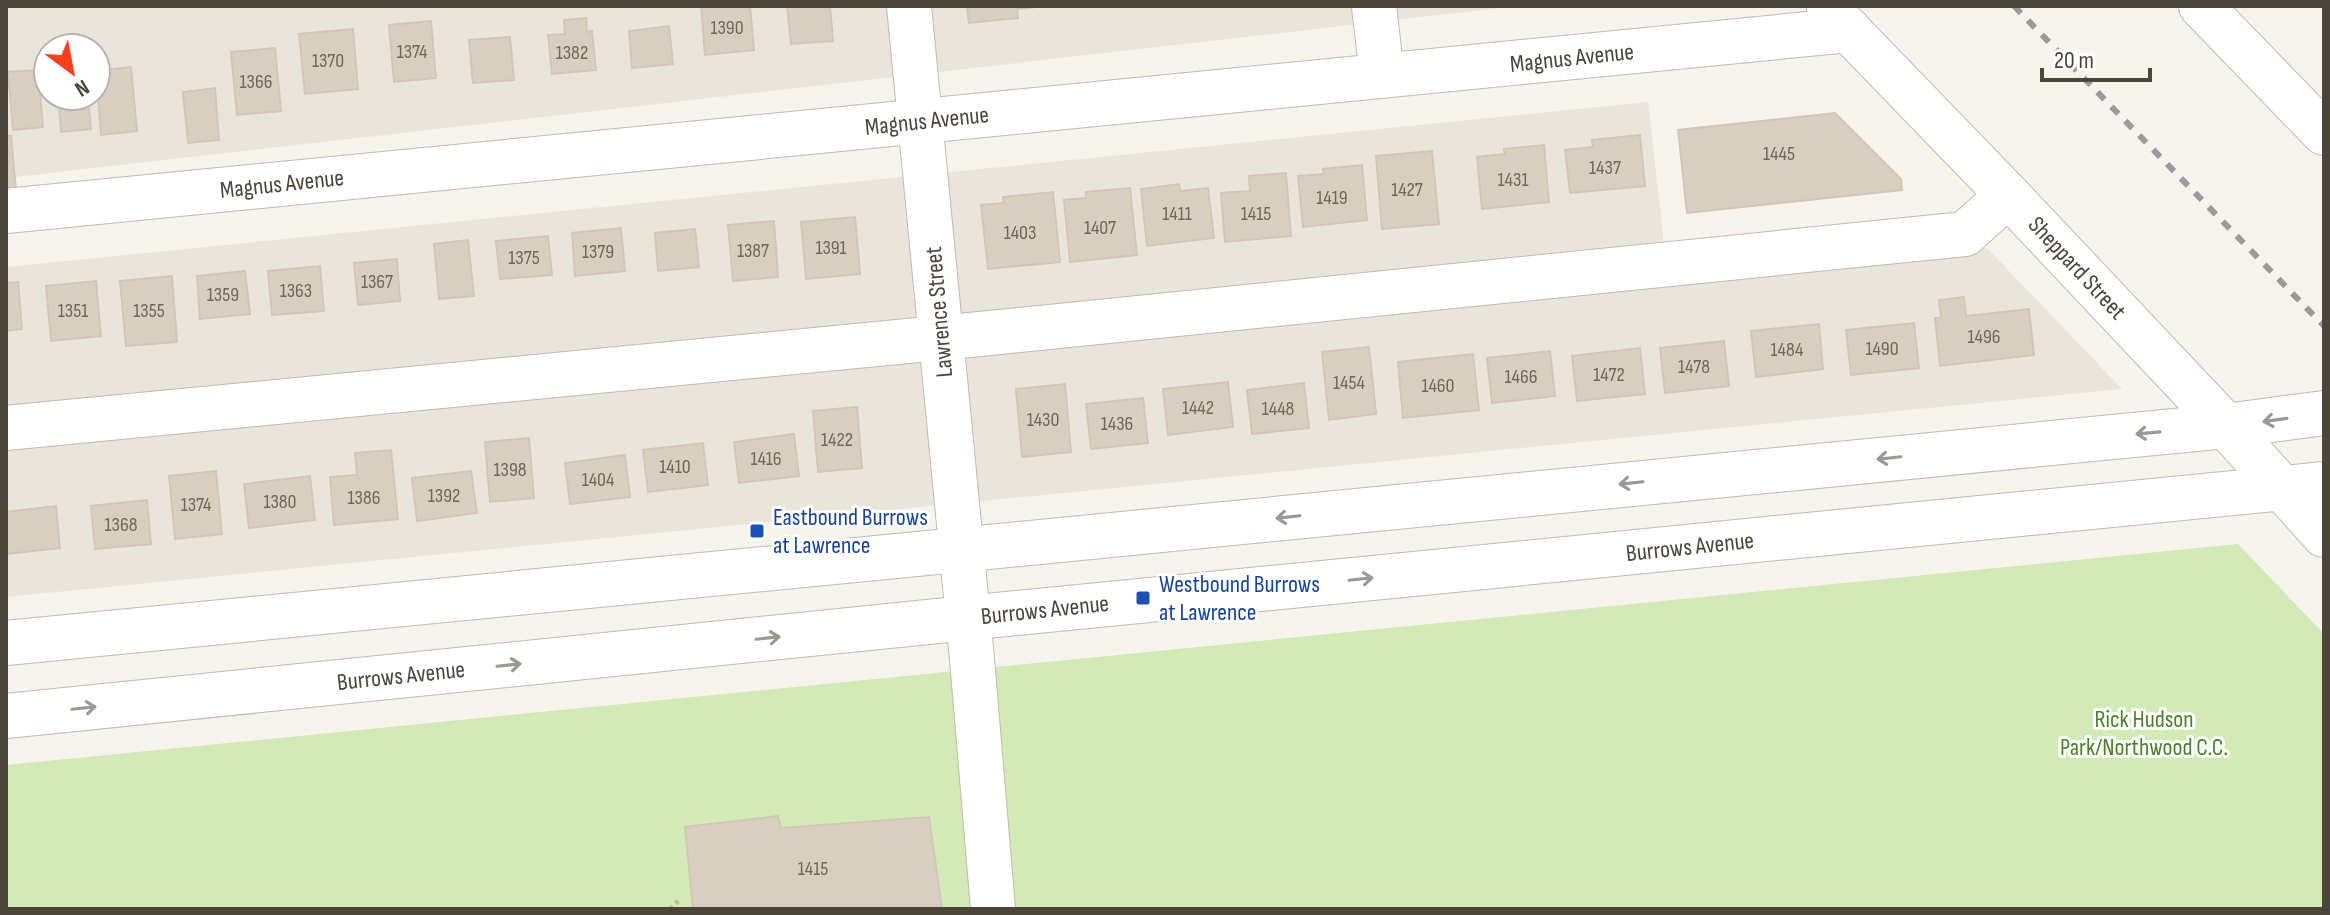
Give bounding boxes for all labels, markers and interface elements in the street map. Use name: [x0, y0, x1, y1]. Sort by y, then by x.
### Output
house number: 1390: [710, 16, 744, 40]
north arrow: [32, 32, 112, 112]
scale bar: [2042, 32, 2150, 82]
street label: Magnus Avenue: [1509, 37, 1635, 79]
house number: 1374: [397, 40, 427, 64]
house number: 1382: [556, 41, 588, 65]
text: 20 m: [2054, 46, 2094, 75]
house number: 1370: [312, 49, 344, 73]
house number: 1366: [240, 70, 272, 94]
text: N: [70, 73, 94, 102]
street label: Magnus Avenue: [864, 100, 990, 142]
house number: 1445: [1763, 142, 1795, 166]
house number: 1437: [1589, 156, 1621, 180]
street label: Magnus Avenue: [219, 163, 345, 205]
house number: 1431: [1498, 168, 1528, 192]
house number: 1427: [1391, 178, 1423, 202]
house number: 1419: [1316, 186, 1348, 210]
house number: 1411: [1162, 202, 1192, 226]
house number: 1415: [1241, 202, 1271, 226]
street label: Sheppard Street: [2022, 210, 2132, 326]
house number: 1407: [1084, 216, 1116, 240]
house number: 1403: [1004, 221, 1036, 245]
house number: 1391: [815, 236, 847, 260]
house number: 1387: [737, 239, 769, 263]
house number: 1379: [582, 240, 614, 264]
street label: Lawrence Street: [919, 245, 959, 379]
house number: 1375: [508, 246, 540, 270]
house number: 1367: [361, 270, 393, 294]
house number: 1363: [280, 279, 312, 303]
house number: 1359: [207, 283, 239, 307]
house number: 1351: [58, 299, 88, 323]
house number: 1355: [133, 299, 165, 323]
house number: 1496: [1967, 325, 2001, 349]
house number: 1490: [1865, 337, 1899, 361]
house number: 1484: [1771, 338, 1803, 362]
house number: 1478: [1678, 355, 1710, 379]
house number: 1472: [1593, 363, 1625, 387]
house number: 1466: [1505, 365, 1537, 389]
house number: 1454: [1333, 371, 1365, 395]
house number: 1460: [1421, 374, 1455, 398]
house number: 1442: [1182, 396, 1214, 420]
house number: 1448: [1262, 397, 1294, 421]
house number: 1430: [1027, 408, 1059, 432]
house number: 1436: [1101, 412, 1133, 436]
one-way arrow: [2263, 413, 2288, 428]
one-way arrow: [2135, 426, 2162, 441]
house number: 1422: [821, 428, 853, 452]
house number: 1416: [750, 447, 782, 471]
one-way arrow: [1877, 451, 1903, 466]
house number: 1410: [659, 455, 691, 479]
house number: 1398: [494, 458, 527, 482]
house number: 1404: [582, 468, 614, 492]
one-way arrow: [1618, 476, 1645, 491]
house number: 1392: [428, 484, 460, 508]
house number: 1386: [348, 486, 380, 510]
house number: 1380: [263, 490, 297, 514]
house number: 1374: [181, 493, 211, 517]
place label: Eastbound Burrows at Lawrence: [773, 503, 928, 560]
one-way arrow: [1275, 510, 1302, 525]
house number: 1368: [105, 513, 137, 537]
marker: Eastbound Burrows at Lawrence: [748, 522, 766, 540]
street label: Burrows Avenue: [1625, 526, 1755, 568]
place label: Westbound Burrows at Lawrence: [1159, 570, 1320, 627]
one-way arrow: [1347, 571, 1374, 586]
street label: Burrows Avenue: [980, 589, 1110, 631]
marker: Westbound Burrows at Lawrence: [1134, 589, 1152, 607]
one-way arrow: [754, 631, 781, 646]
street label: Burrows Avenue: [336, 655, 466, 697]
one-way arrow: [495, 657, 522, 672]
one-way arrow: [70, 701, 97, 716]
park label: Rick Hudson Park/Northwood C.C.: [2060, 705, 2228, 762]
house number: 1415: [798, 857, 828, 881]

